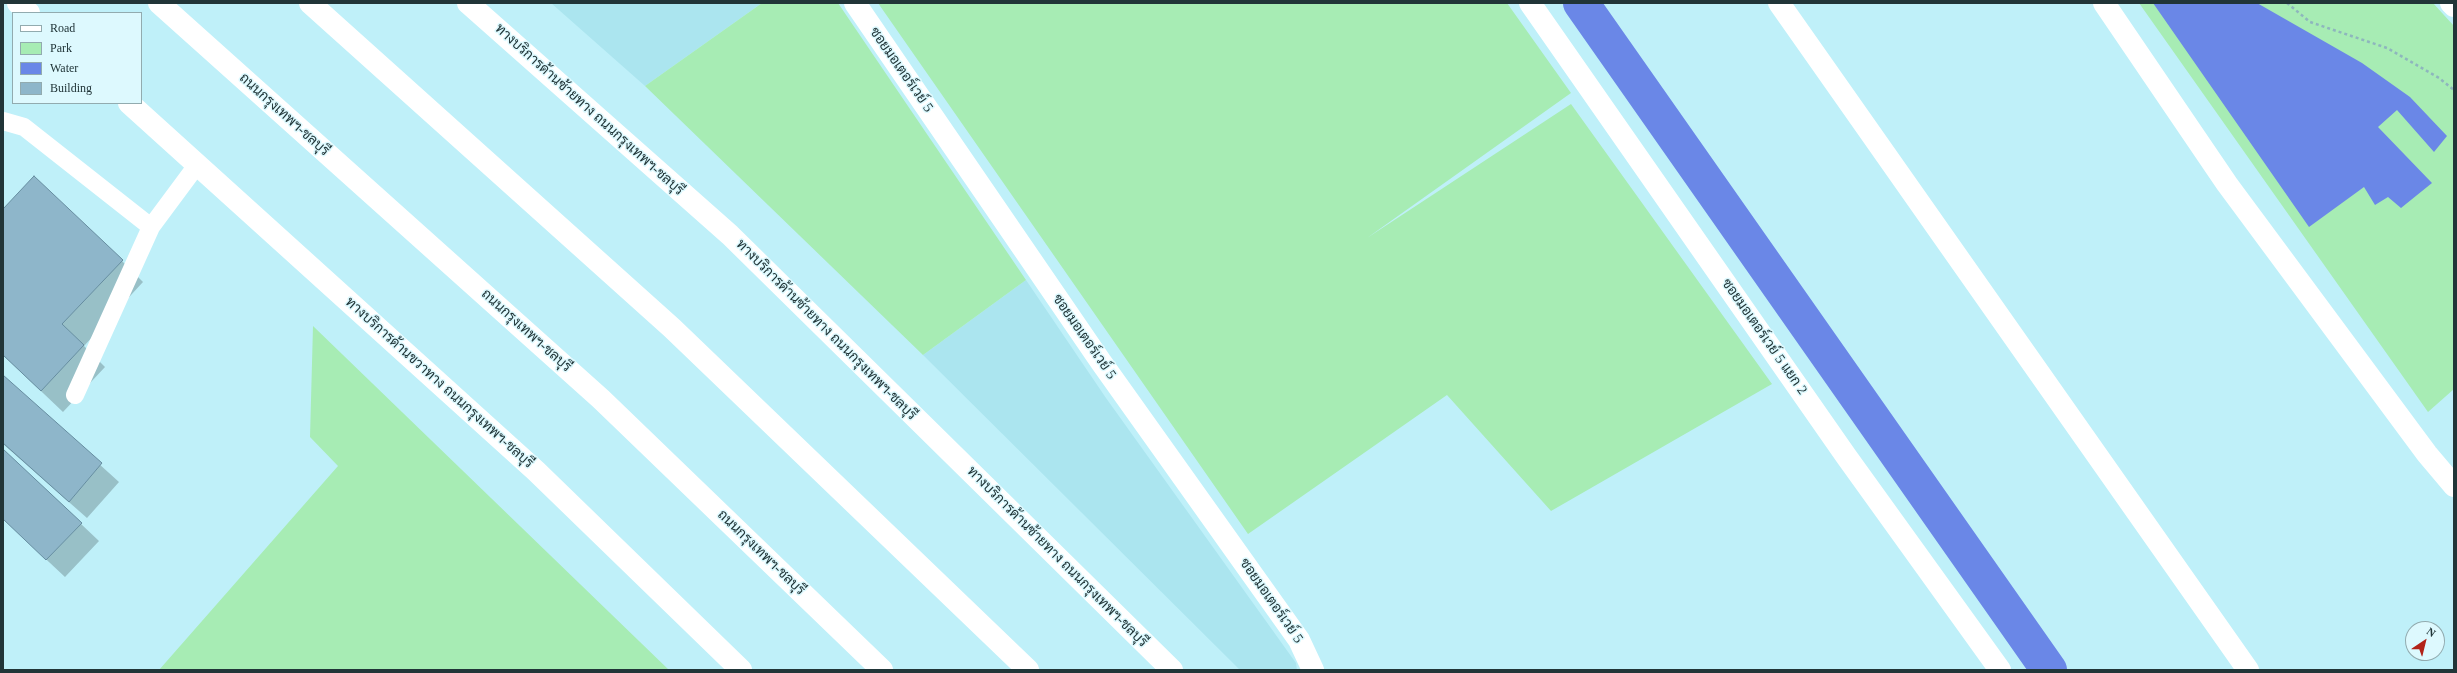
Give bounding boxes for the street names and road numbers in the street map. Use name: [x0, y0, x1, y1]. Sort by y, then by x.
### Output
street label: ทางบริการด้านซ้ายทาง ถนนกรุงเทพฯ-ชลบุรี: [491, 21, 687, 199]
street label: ซอยมอเตอร์เวย์ 5: [866, 24, 936, 116]
street label: ถนนกรุงเทพฯ-ชลบุรี: [235, 70, 333, 160]
street label: ทางบริการด้านซ้ายทาง ถนนกรุงเทพฯ-ชลบุรี: [732, 236, 920, 424]
street label: ซอยมอเตอร์เวย์ 5 แยก 2: [1718, 276, 1810, 398]
street label: ถนนกรุงเทพฯ-ชลบุรี: [477, 286, 575, 376]
street label: ซอยมอเตอร์เวย์ 5: [1049, 291, 1119, 383]
street label: ทางบริการด้านขวาทาง ถนนกรุงเทพฯ-ชลบุรี: [341, 294, 537, 472]
street label: ทางบริการด้านซ้ายทาง ถนนกรุงเทพฯ-ชลบุรี: [963, 463, 1151, 651]
street label: ถนนกรุงเทพฯ-ชลบุรี: [714, 507, 808, 599]
street label: ซอยมอเตอร์เวย์ 5: [1236, 555, 1306, 647]

